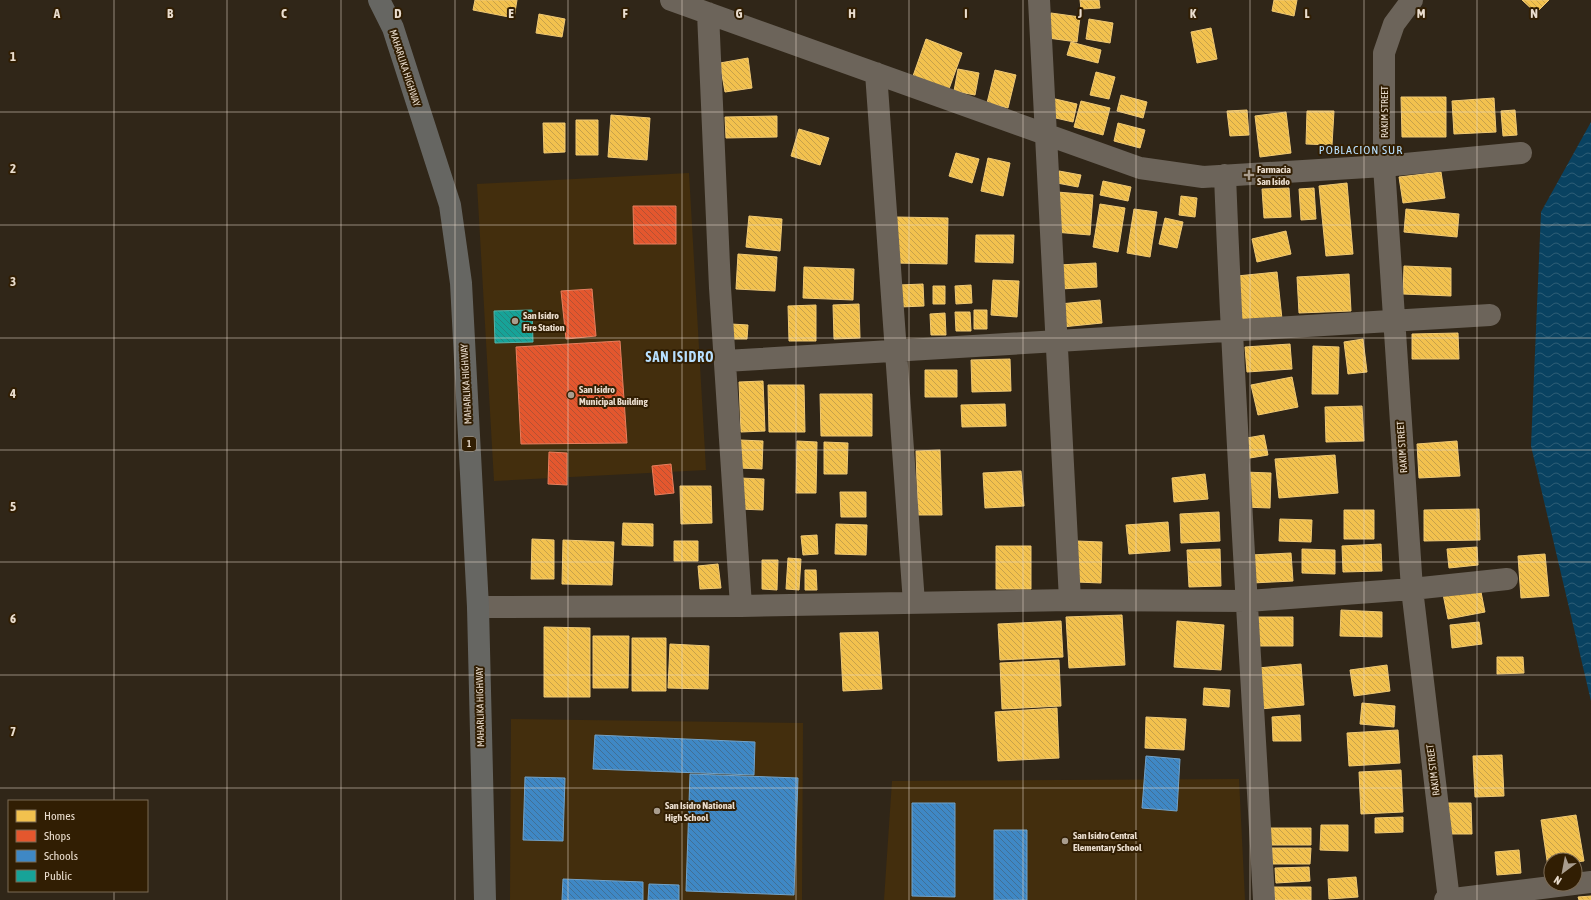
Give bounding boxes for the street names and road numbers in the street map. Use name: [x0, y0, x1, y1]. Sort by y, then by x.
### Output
street label: MAHARLIKA HIGHWAY: [387, 28, 423, 108]
street label: RAKIM STREET: [1379, 85, 1390, 138]
street label: MAHARLIKA HIGHWAY: [458, 343, 474, 424]
street label: RAKIM STREET: [1395, 420, 1409, 473]
road number: 1: [462, 437, 476, 451]
street label: MAHARLIKA HIGHWAY: [474, 666, 486, 747]
street label: RAKIM STREET: [1424, 743, 1442, 796]

